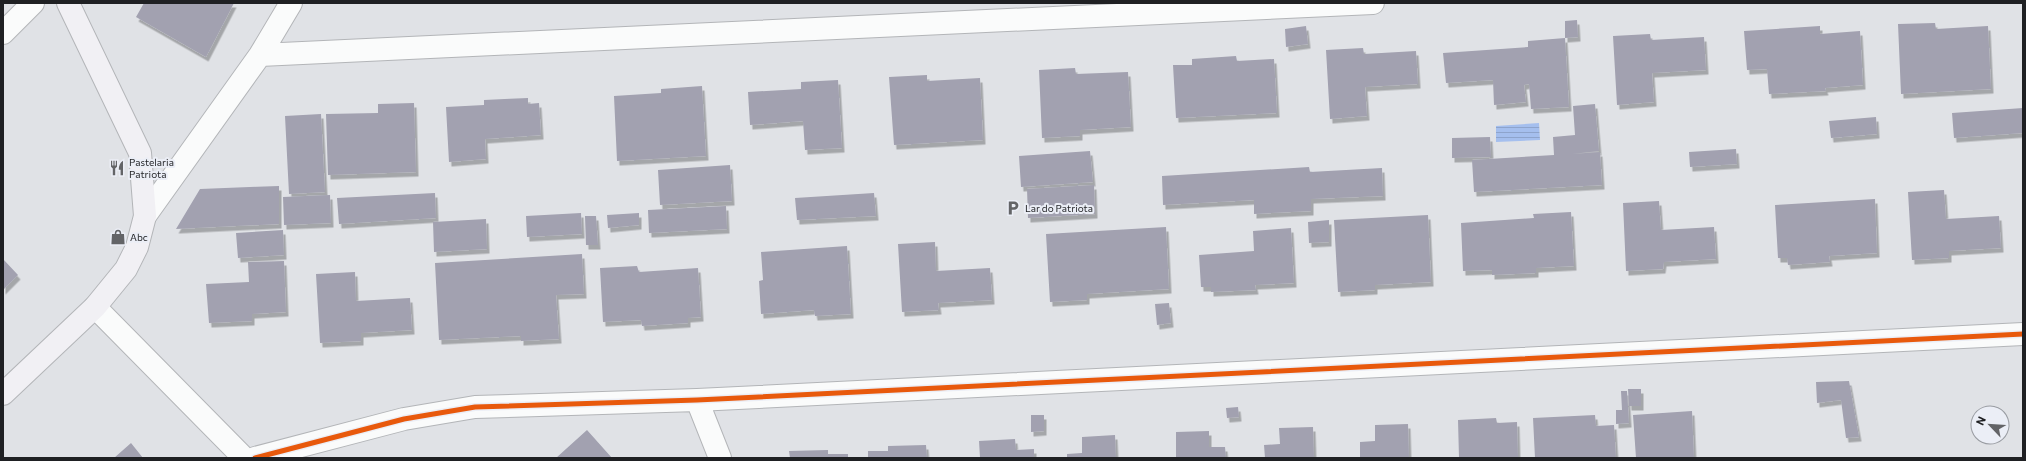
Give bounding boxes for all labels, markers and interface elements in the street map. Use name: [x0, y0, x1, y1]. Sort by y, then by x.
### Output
place label: Pastelaria Patriota: [129, 156, 174, 180]
restaurant icon: Pastelaria Patriota: [108, 159, 126, 177]
parking icon: Lar do Patriota: [1004, 199, 1022, 217]
place label: Lar do Patriota: [1025, 202, 1093, 214]
shop icon: Abc: [109, 228, 127, 246]
place label: Abc: [130, 231, 148, 243]
north arrow: [1970, 405, 2010, 445]
text: N: [1973, 414, 1988, 427]

